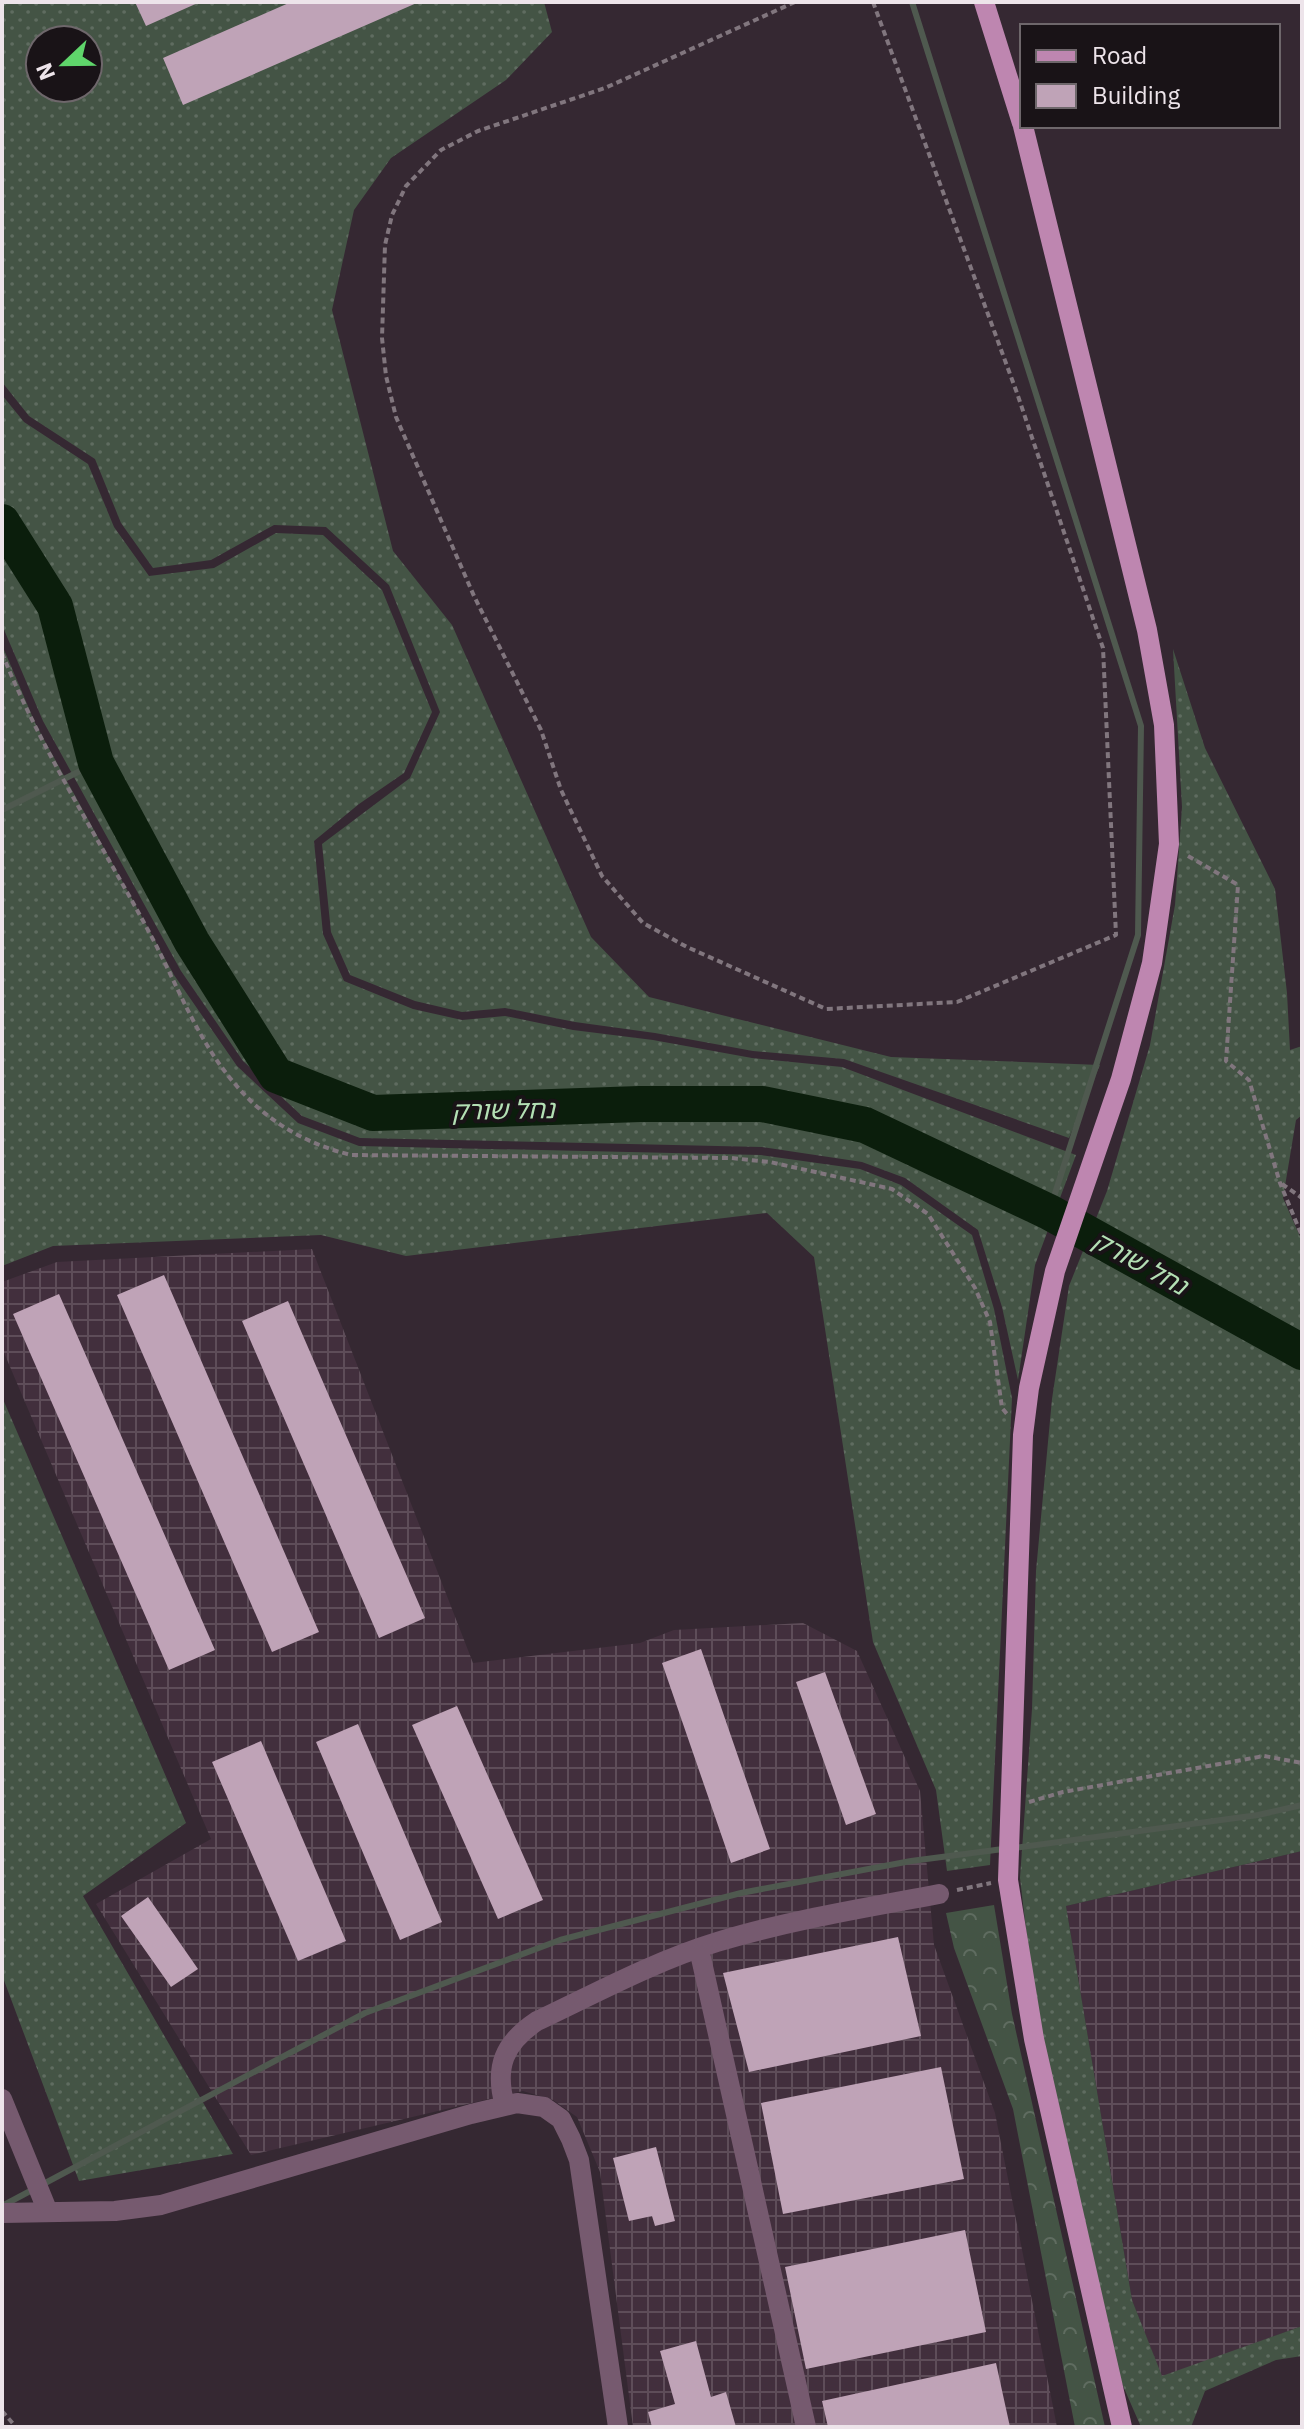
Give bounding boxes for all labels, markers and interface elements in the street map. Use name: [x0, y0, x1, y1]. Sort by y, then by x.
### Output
north arrow: [24, 24, 104, 104]
legend: [1020, 24, 1280, 128]
text: Road: [1092, 39, 1147, 71]
text: N: [29, 59, 61, 84]
text: Building: [1092, 79, 1180, 111]
water label: נחל שורק: [451, 1091, 557, 1127]
water label: נחל שורק: [1087, 1222, 1196, 1303]

